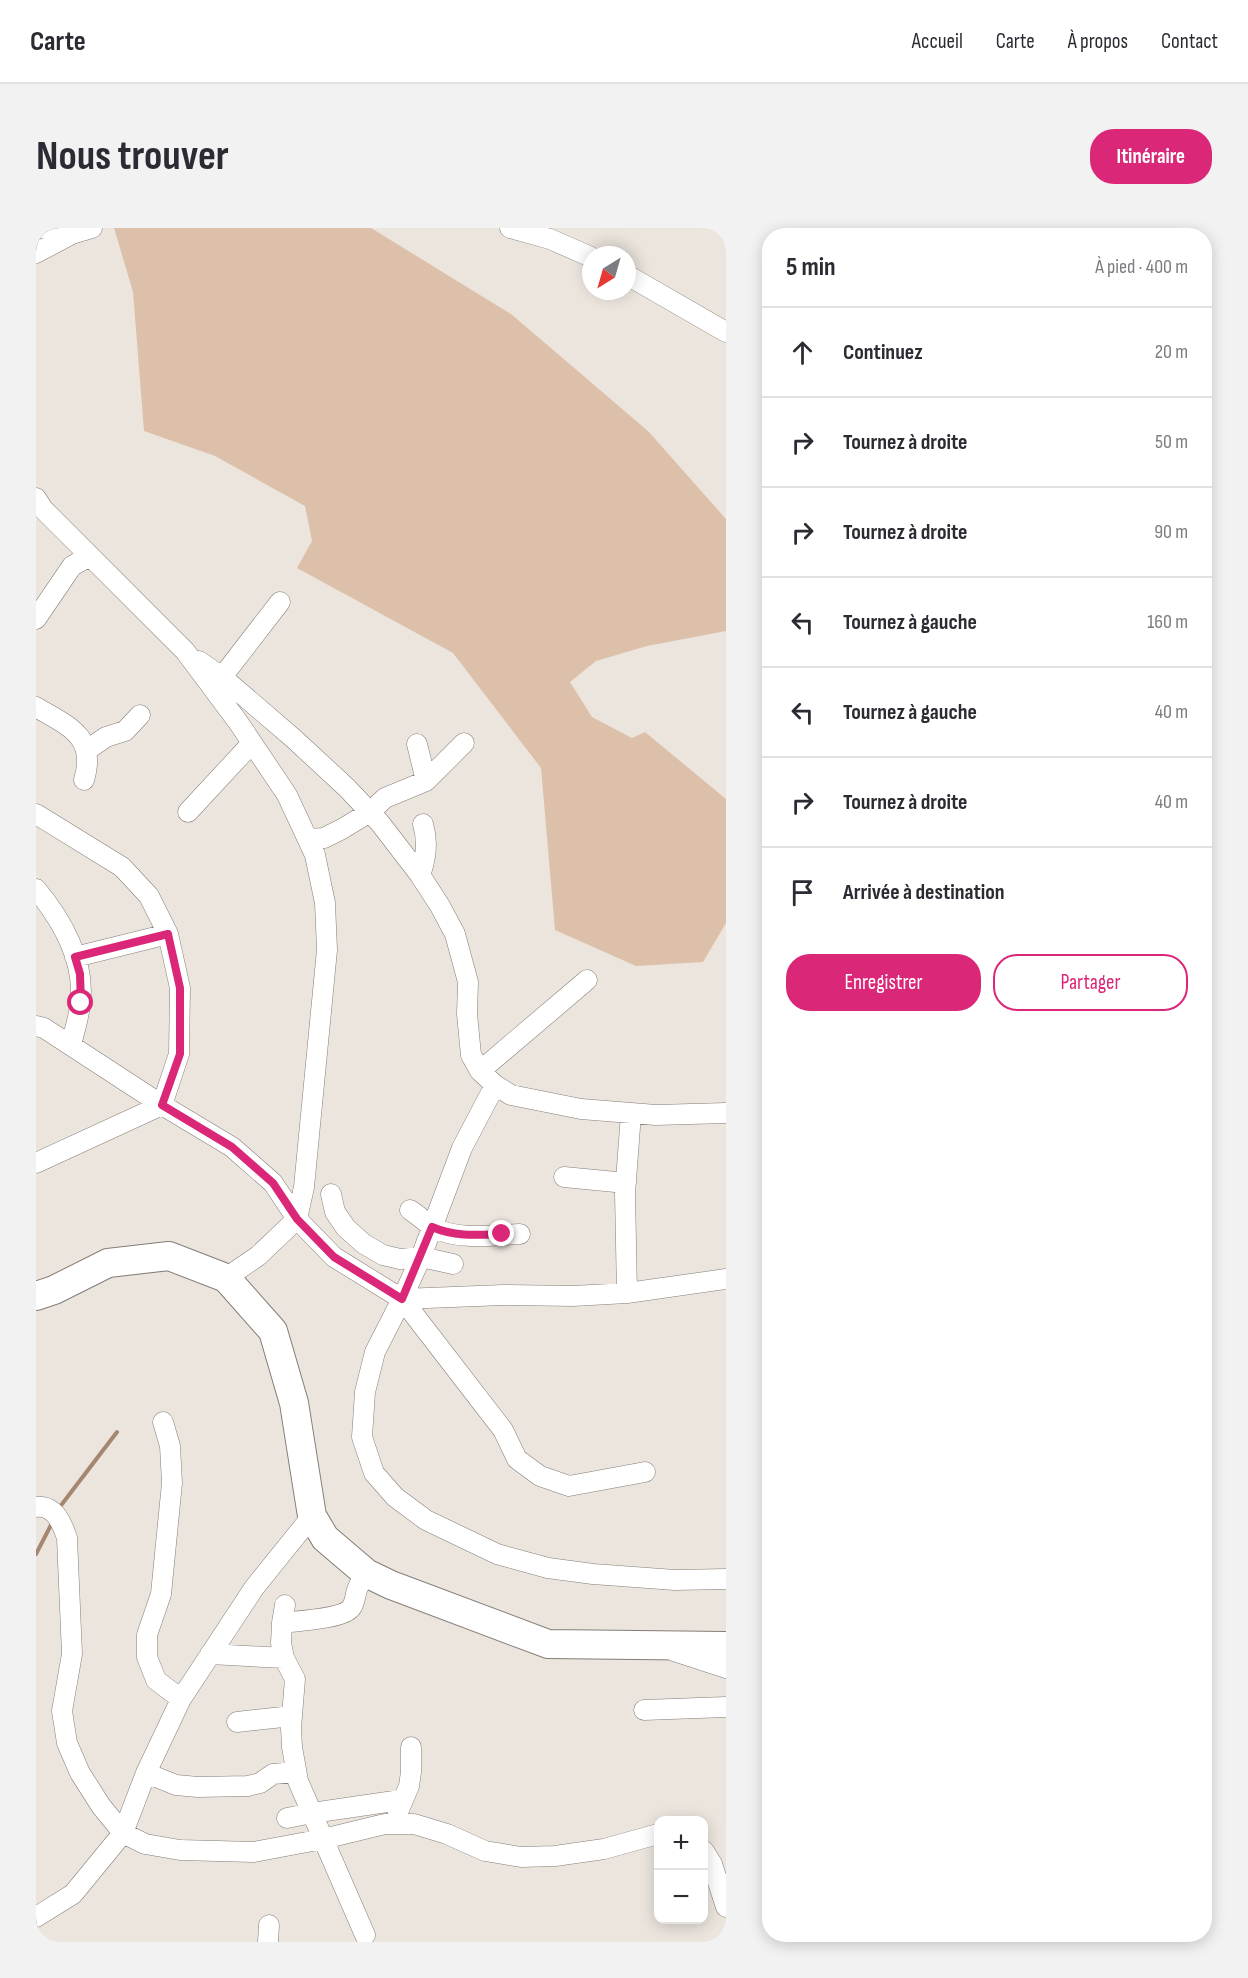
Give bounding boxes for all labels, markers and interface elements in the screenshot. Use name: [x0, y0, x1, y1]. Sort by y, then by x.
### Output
text: Carte: [30, 25, 86, 58]
text: Accueil: [912, 29, 963, 54]
text: Carte: [996, 29, 1035, 54]
text: À propos: [1068, 29, 1128, 54]
text: Contact: [1161, 29, 1218, 54]
button: Itinéraire: [1090, 129, 1212, 184]
text: Nous trouver: [36, 131, 229, 182]
north arrow: [582, 246, 636, 300]
text: 5 min: [786, 252, 836, 283]
text: À pied · 400 m: [1095, 255, 1188, 279]
icon: ahead: [786, 336, 819, 369]
text: Continuez: [843, 339, 923, 366]
text: 20 m: [1155, 340, 1188, 364]
icon: right: [786, 426, 819, 459]
text: Tournez à droite: [843, 429, 968, 456]
text: 50 m: [1155, 430, 1188, 454]
icon: right: [786, 516, 819, 549]
text: Tournez à droite: [843, 519, 968, 546]
text: 90 m: [1154, 520, 1188, 544]
icon: left: [786, 606, 819, 639]
text: Tournez à gauche: [843, 609, 977, 636]
text: 160 m: [1147, 610, 1188, 634]
icon: left: [786, 696, 819, 729]
text: Tournez à gauche: [843, 699, 977, 726]
text: 40 m: [1155, 700, 1188, 724]
icon: right: [786, 786, 819, 819]
text: Tournez à droite: [843, 789, 968, 816]
text: 40 m: [1155, 790, 1188, 814]
icon: arrive: [786, 876, 819, 909]
text: Arrivée à destination: [843, 879, 1005, 906]
button: Enregistrer: [786, 954, 981, 1011]
button: Partager: [993, 954, 1188, 1011]
route start: [67, 989, 93, 1015]
route end: [488, 1220, 514, 1246]
map controls: [654, 1816, 708, 1924]
button: +: [654, 1816, 708, 1870]
button: −: [654, 1870, 708, 1924]

